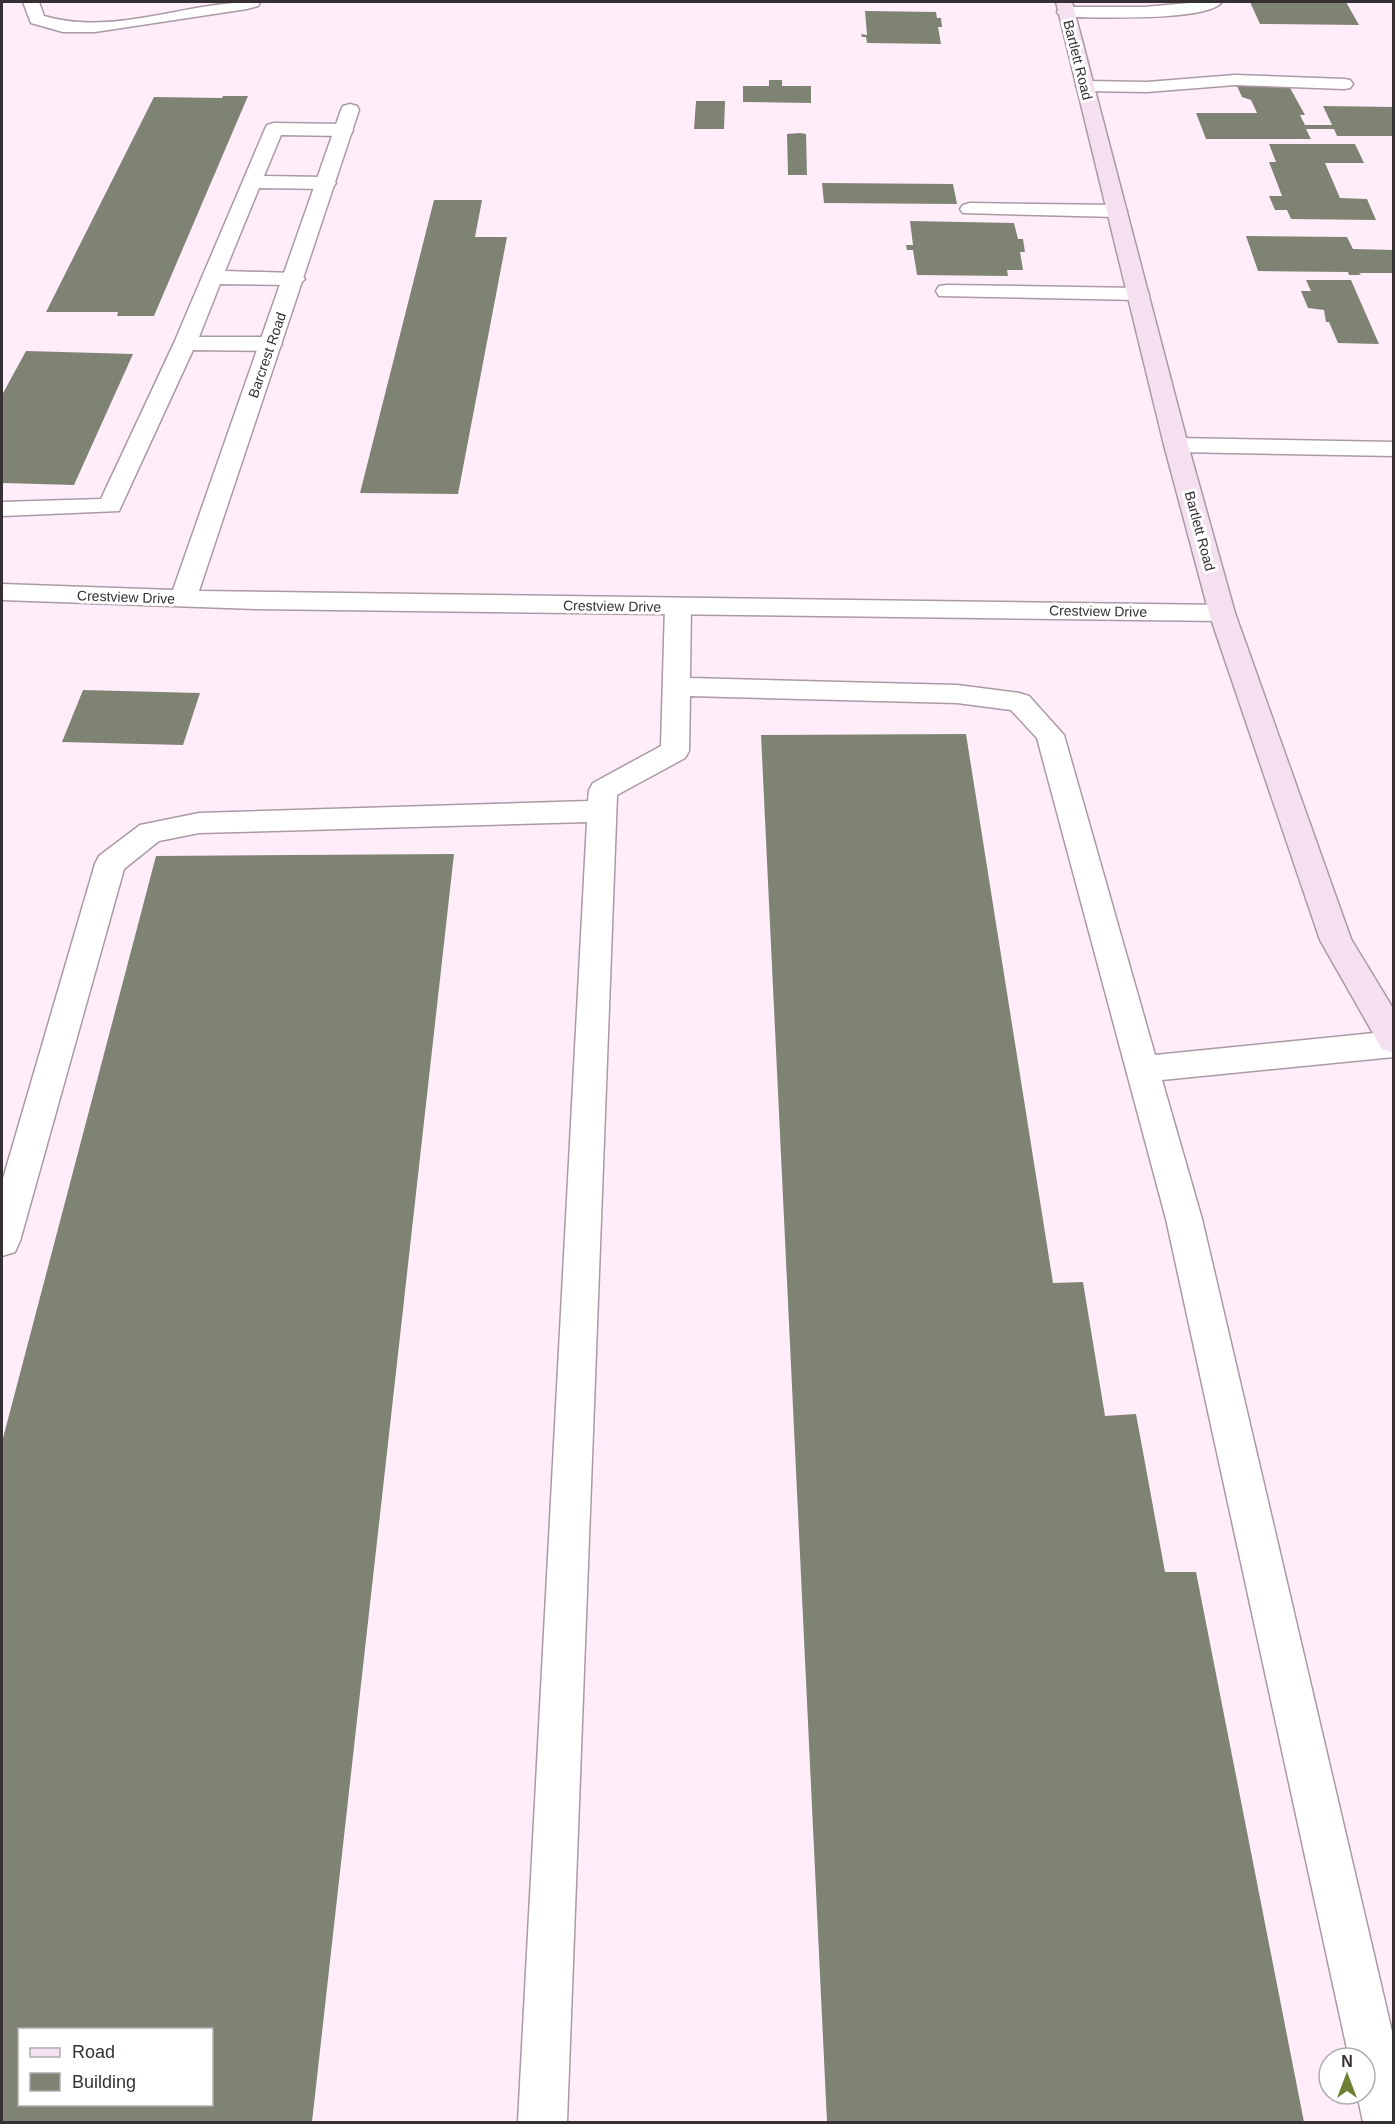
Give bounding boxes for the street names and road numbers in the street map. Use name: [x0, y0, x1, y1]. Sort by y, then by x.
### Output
street label: Bartlett Road: [1060, 18, 1096, 102]
street label: Barcrest Road: [245, 310, 289, 400]
street label: Bartlett Road: [1182, 489, 1218, 573]
street label: Crestview Drive: [77, 587, 175, 607]
street label: Crestview Drive: [563, 597, 661, 615]
street label: Crestview Drive: [1049, 602, 1147, 620]

